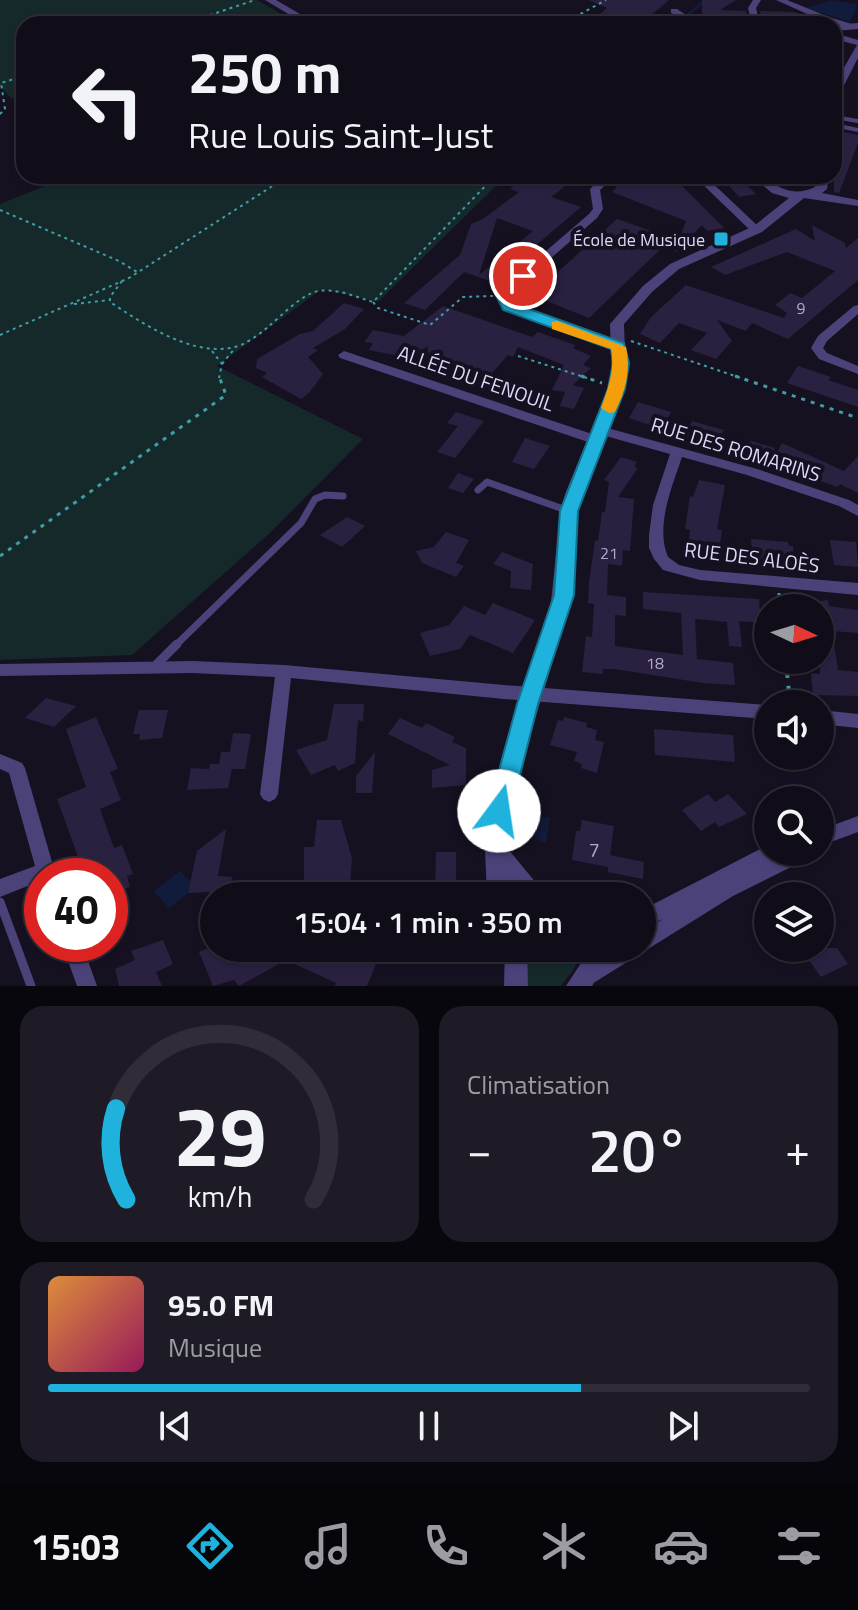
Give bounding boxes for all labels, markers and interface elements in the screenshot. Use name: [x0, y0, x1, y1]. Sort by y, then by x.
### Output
text: 250 m: [188, 30, 341, 115]
icon: left: [56, 48, 160, 152]
text: Rue Louis Saint-Just: [188, 107, 493, 162]
place label: École de Musique: [573, 226, 705, 253]
marker: École de Musique: [712, 230, 730, 248]
pin: [489, 242, 557, 310]
icon: arrive: [501, 254, 545, 298]
house number: 9: [797, 296, 806, 320]
street label: ALLÉE DU FENOUIL: [394, 337, 559, 419]
street label: RUE DES ROMARINS: [647, 409, 825, 489]
street label: RUE DES ALOÈS: [683, 533, 821, 581]
house number: 21: [600, 541, 618, 565]
north arrow: [754, 594, 834, 674]
map controls: [754, 594, 834, 962]
house number: 18: [646, 651, 664, 675]
button: sound: [754, 690, 834, 770]
position arrow: [457, 769, 541, 853]
button: search: [754, 786, 834, 866]
house number: 7: [588, 834, 600, 865]
speed limit sign: 40: [24, 858, 128, 962]
button: layers: [754, 882, 834, 962]
text: 15:04 · 1 min · 350 m: [293, 899, 563, 945]
text: Climatisation: [467, 1065, 610, 1104]
text: 29: [173, 1072, 266, 1198]
text: 20°: [588, 1104, 689, 1195]
text: −: [467, 1116, 492, 1183]
text: +: [785, 1116, 810, 1183]
text: km/h: [187, 1175, 252, 1218]
text: 95.0 FM: [168, 1282, 274, 1328]
text: Musique: [168, 1328, 262, 1367]
icon: previous: [153, 1404, 197, 1448]
icon: pause: [407, 1404, 451, 1448]
icon: next: [661, 1404, 705, 1448]
icon: directions: [182, 1518, 238, 1574]
icon: music: [300, 1518, 356, 1574]
icon: phone: [418, 1518, 474, 1574]
icon: climate: [536, 1518, 592, 1574]
icon: car: [653, 1518, 709, 1574]
icon: filters: [771, 1518, 827, 1574]
text: 15:03: [31, 1519, 121, 1574]

